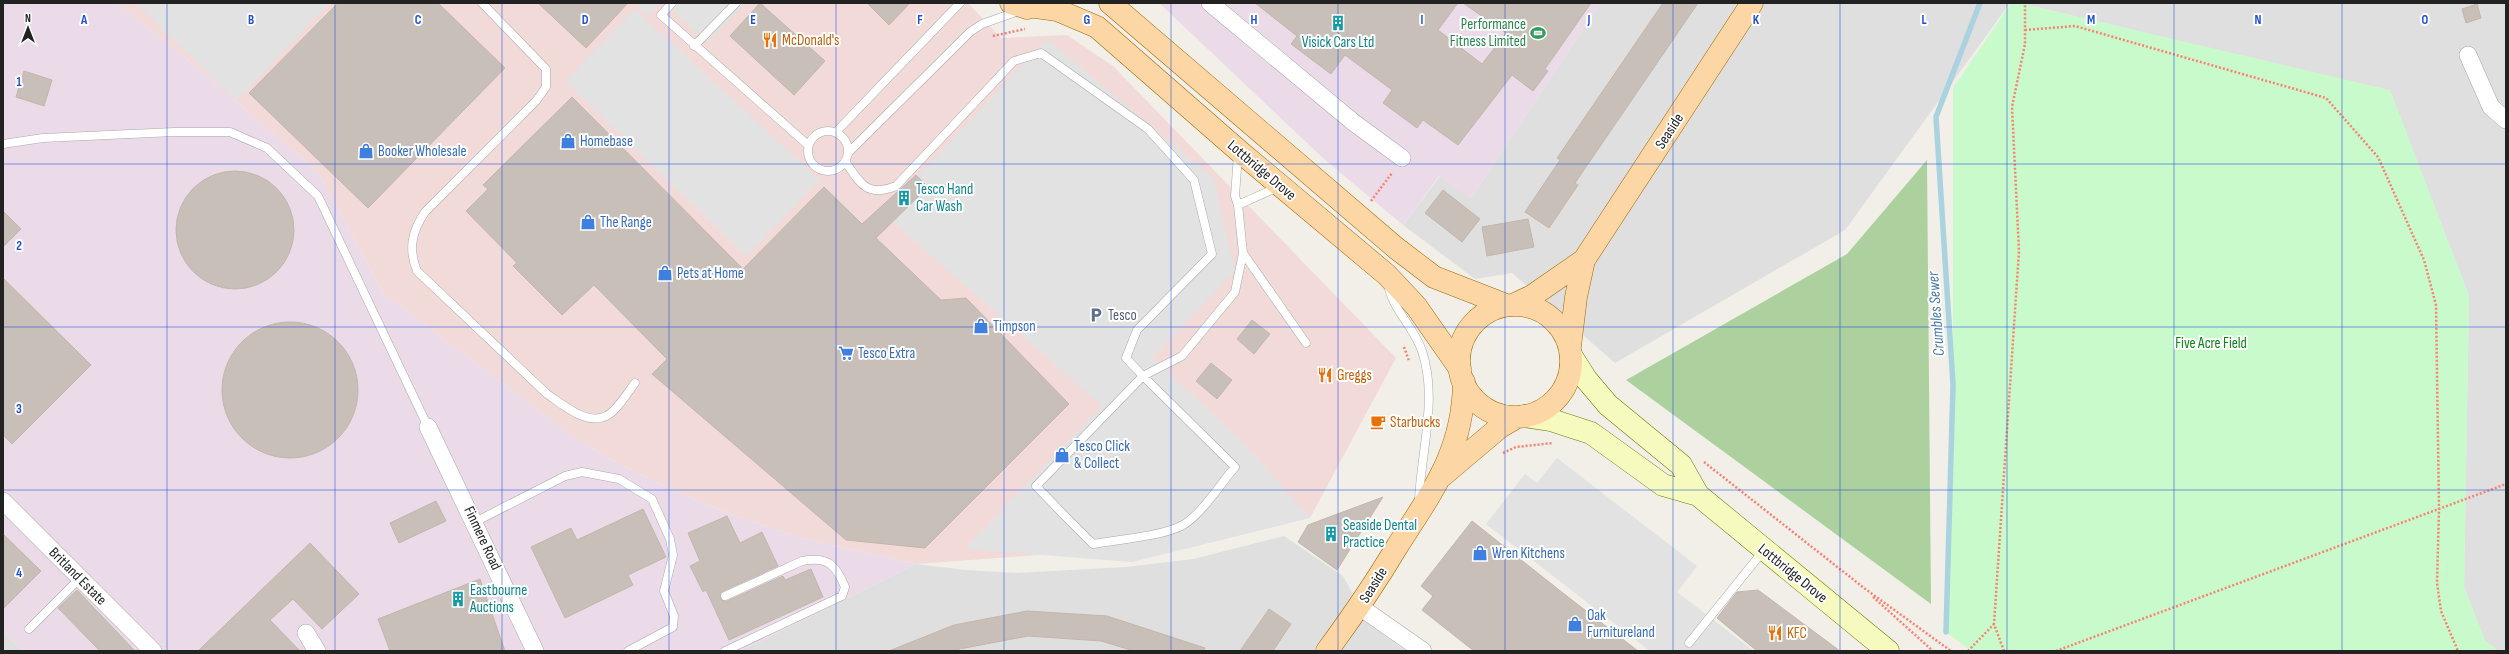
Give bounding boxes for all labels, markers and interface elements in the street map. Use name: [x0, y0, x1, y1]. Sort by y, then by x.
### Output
north arrow: [8, 8, 48, 48]
text: N: [25, 12, 31, 25]
text: A: [80, 12, 88, 28]
text: B: [248, 12, 254, 28]
text: C: [415, 12, 422, 28]
text: D: [582, 12, 589, 28]
text: E: [750, 12, 756, 28]
text: F: [917, 12, 923, 28]
text: G: [1084, 12, 1091, 28]
text: H: [1251, 12, 1258, 28]
text: I: [1421, 12, 1424, 28]
text: J: [1587, 12, 1591, 28]
text: K: [1753, 12, 1760, 28]
text: L: [1921, 12, 1927, 28]
text: M: [2087, 12, 2095, 28]
text: N: [2255, 12, 2262, 28]
text: O: [2422, 12, 2429, 28]
building icon: Visick Cars Ltd: [1329, 14, 1347, 32]
place label: Performance Fitness Limited: [1450, 15, 1526, 51]
sports icon: Performance Fitness Limited: [1529, 24, 1547, 42]
restaurant icon: McDonald's: [761, 31, 779, 49]
place label: McDonald's: [782, 31, 840, 50]
place label: Visick Cars Ltd: [1302, 33, 1374, 52]
text: 1: [16, 74, 22, 90]
street label: Seaside: [1651, 110, 1688, 153]
shop icon: Homebase: [559, 132, 577, 150]
place label: Homebase: [580, 132, 633, 151]
street label: Lottbridge Drove: [1223, 136, 1300, 205]
shop icon: Booker Wholesale: [357, 142, 375, 160]
place label: Booker Wholesale: [378, 142, 467, 161]
place label: Tesco Hand Car Wash: [916, 180, 973, 216]
building icon: Tesco Hand Car Wash: [895, 189, 913, 207]
shop icon: The Range: [579, 213, 597, 231]
place label: The Range: [600, 213, 652, 232]
text: 2: [16, 238, 22, 254]
shop icon: Pets at Home: [656, 264, 674, 282]
place label: Pets at Home: [677, 264, 744, 283]
water label: Crumbles Sewer: [1924, 270, 1949, 357]
parking icon: Tesco: [1087, 306, 1105, 324]
place label: Tesco: [1108, 306, 1137, 325]
shop icon: Timpson: [972, 317, 990, 335]
place label: Timpson: [993, 317, 1036, 336]
park label: Five Acre Field: [2175, 334, 2247, 353]
supermarket icon: Tesco Extra: [837, 344, 855, 362]
place label: Tesco Extra: [858, 344, 915, 363]
restaurant icon: Greggs: [1316, 366, 1334, 384]
place label: Greggs: [1337, 366, 1372, 385]
text: 3: [16, 401, 22, 417]
cafe icon: Starbucks: [1369, 413, 1387, 431]
place label: Starbucks: [1390, 413, 1440, 432]
place label: Tesco Click & Collect: [1074, 437, 1130, 473]
shop icon: Tesco Click & Collect: [1053, 446, 1071, 464]
street label: Finmere Road: [460, 503, 506, 573]
place label: Seaside Dental Practice: [1343, 516, 1417, 552]
building icon: Seaside Dental Practice: [1322, 525, 1340, 543]
street label: Lottbridge Drove: [1754, 540, 1831, 607]
street label: Britland Estate: [45, 543, 111, 609]
shop icon: Wren Kitchens: [1471, 544, 1489, 562]
place label: Wren Kitchens: [1492, 544, 1565, 563]
street label: Seaside: [1355, 564, 1392, 607]
text: 4: [16, 565, 22, 581]
place label: Eastbourne Auctions: [469, 581, 527, 617]
building icon: Eastbourne Auctions: [449, 590, 467, 608]
place label: Oak Furnitureland: [1587, 606, 1655, 642]
shop icon: Oak Furnitureland: [1566, 615, 1584, 633]
restaurant icon: KFC: [1766, 624, 1784, 642]
place label: KFC: [1787, 624, 1807, 643]

